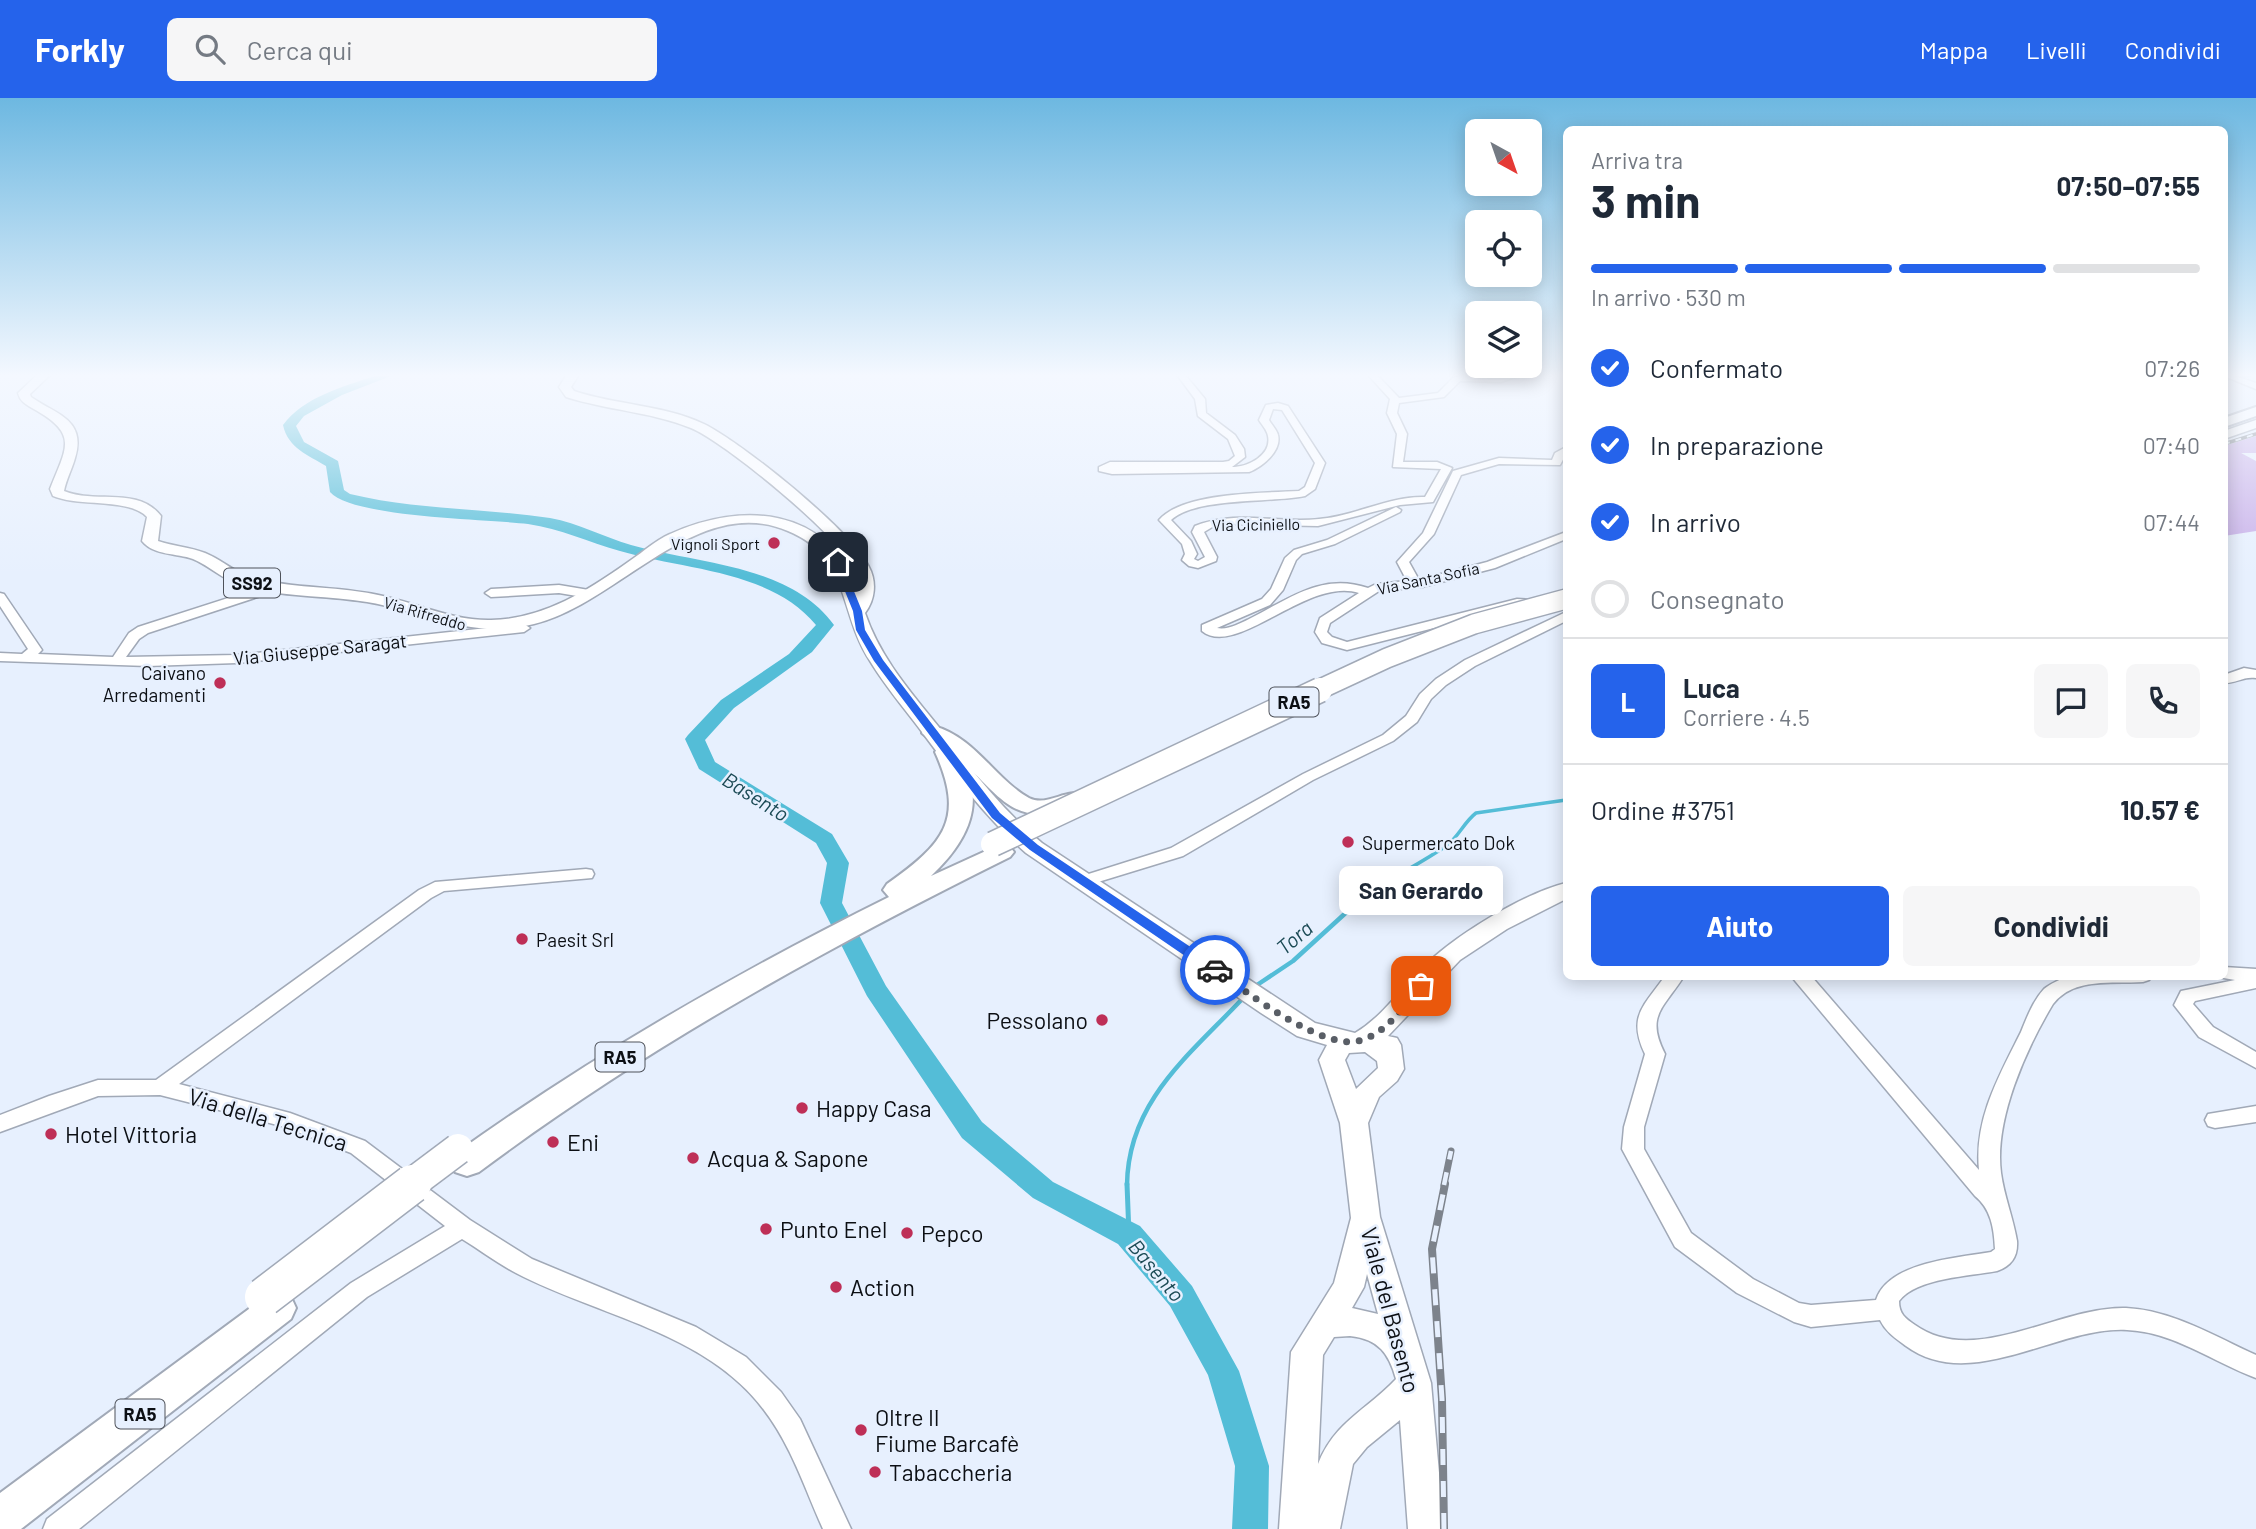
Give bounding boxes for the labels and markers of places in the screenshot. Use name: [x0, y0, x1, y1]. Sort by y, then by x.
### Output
pin: [808, 532, 868, 592]
place label: Vignoli Sport: [671, 534, 760, 553]
marker: Vignoli Sport: [766, 535, 782, 551]
place label: Caivano Arredamenti: [103, 661, 206, 706]
marker: Caivano Arredamenti: [212, 675, 228, 691]
place label: Supermercato Dok: [1362, 831, 1515, 854]
marker: Supermercato Dok: [1340, 834, 1356, 850]
callout: San Gerardo: [1339, 867, 1503, 916]
place label: Paesit Srl: [536, 928, 614, 951]
marker: Paesit Srl: [514, 931, 530, 947]
pin: [1391, 956, 1451, 1016]
place label: Pessolano: [987, 1006, 1088, 1034]
marker: Pessolano: [1094, 1012, 1110, 1028]
place label: Happy Casa: [816, 1094, 932, 1122]
marker: Happy Casa: [794, 1100, 810, 1116]
place label: Hotel Vittoria: [65, 1120, 197, 1148]
marker: Hotel Vittoria: [43, 1126, 59, 1142]
place label: Eni: [567, 1128, 599, 1156]
marker: Eni: [545, 1134, 561, 1150]
place label: Acqua & Sapone: [707, 1144, 868, 1172]
marker: Acqua & Sapone: [685, 1150, 701, 1166]
place label: Punto Enel: [780, 1215, 887, 1243]
place label: Pepco: [921, 1219, 983, 1247]
marker: Punto Enel: [758, 1221, 774, 1237]
marker: Pepco: [899, 1225, 915, 1241]
place label: Action: [850, 1273, 915, 1301]
marker: Action: [828, 1279, 844, 1295]
place label: Oltre Il Fiume Barcafè: [875, 1403, 1019, 1457]
marker: Oltre Il Fiume Barcafè: [853, 1422, 869, 1438]
place label: Tabaccheria: [889, 1458, 1012, 1486]
marker: Tabaccheria: [867, 1464, 883, 1480]

